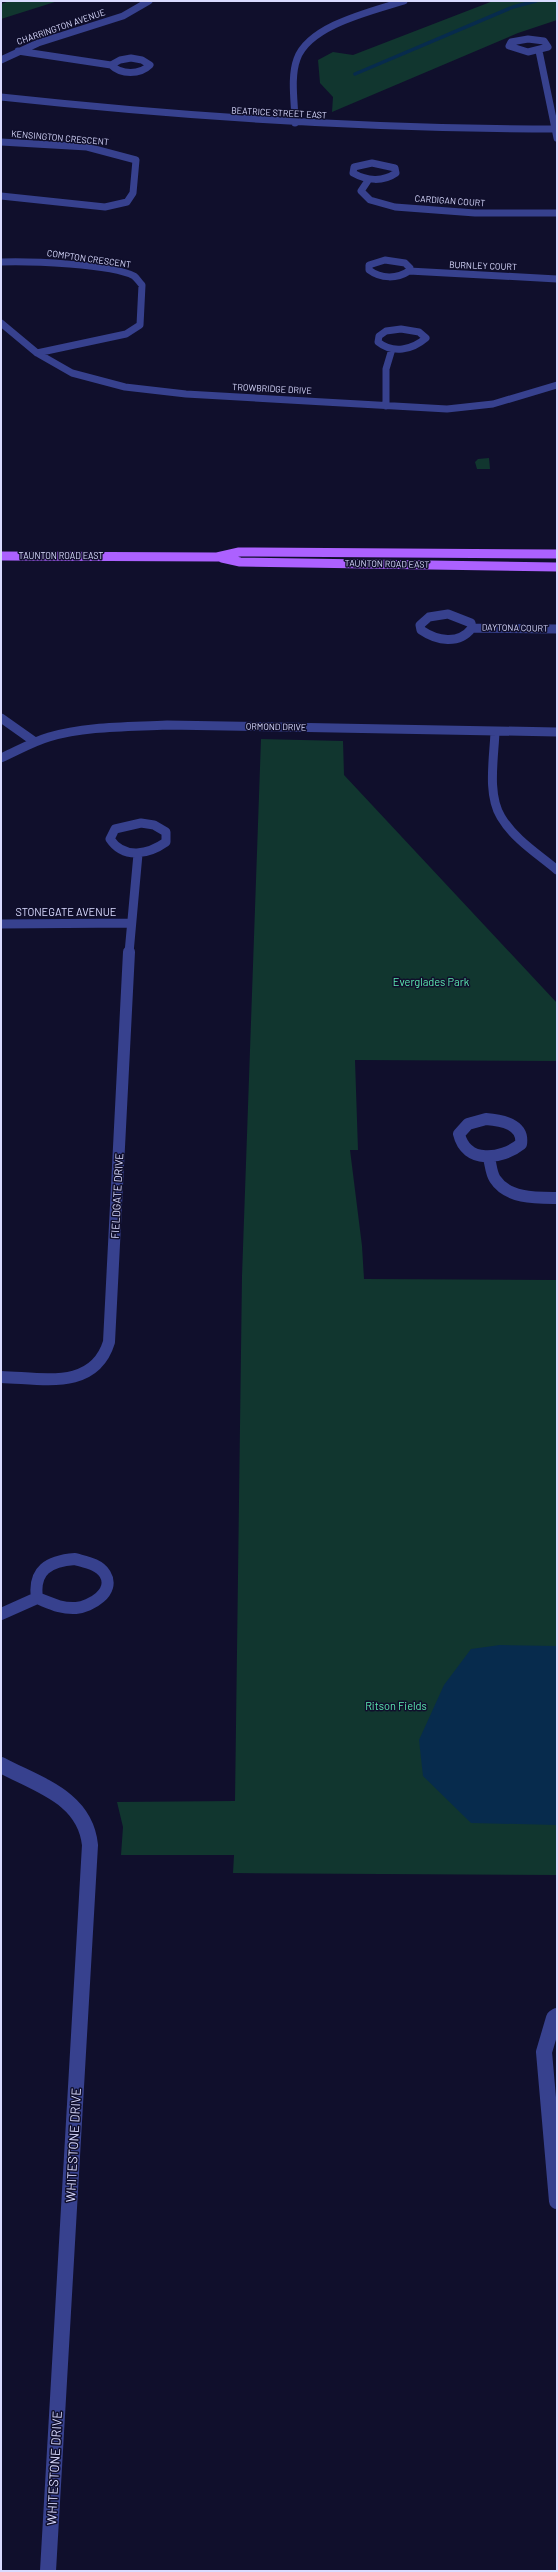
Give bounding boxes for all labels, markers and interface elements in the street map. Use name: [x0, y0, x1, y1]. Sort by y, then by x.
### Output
street label: CHARRINGTON AVENUE: [15, 6, 107, 47]
street label: BEATRICE STREET EAST: [231, 104, 327, 121]
street label: KENSINGTON CRESCENT: [11, 128, 109, 147]
street label: CARDIGAN COURT: [414, 193, 486, 208]
street label: COMPTON CRESCENT: [46, 247, 132, 270]
street label: BURNLEY COURT: [449, 259, 517, 272]
street label: TROWBRIDGE DRIVE: [232, 381, 312, 396]
street label: TAUNTON ROAD EAST: [19, 550, 103, 561]
street label: TAUNTON ROAD EAST: [345, 557, 430, 570]
street label: DAYTONA COURT: [482, 621, 548, 634]
street label: ORMOND DRIVE: [246, 720, 306, 733]
street label: STONEGATE AVENUE: [16, 905, 117, 918]
park label: Everglades Park: [393, 975, 470, 988]
street label: FIELDGATE DRIVE: [108, 1152, 125, 1239]
park label: Ritson Fields: [365, 1699, 427, 1712]
street label: WHITESTONE DRIVE: [62, 2087, 84, 2203]
street label: WHITESTONE DRIVE: [43, 2410, 65, 2526]

